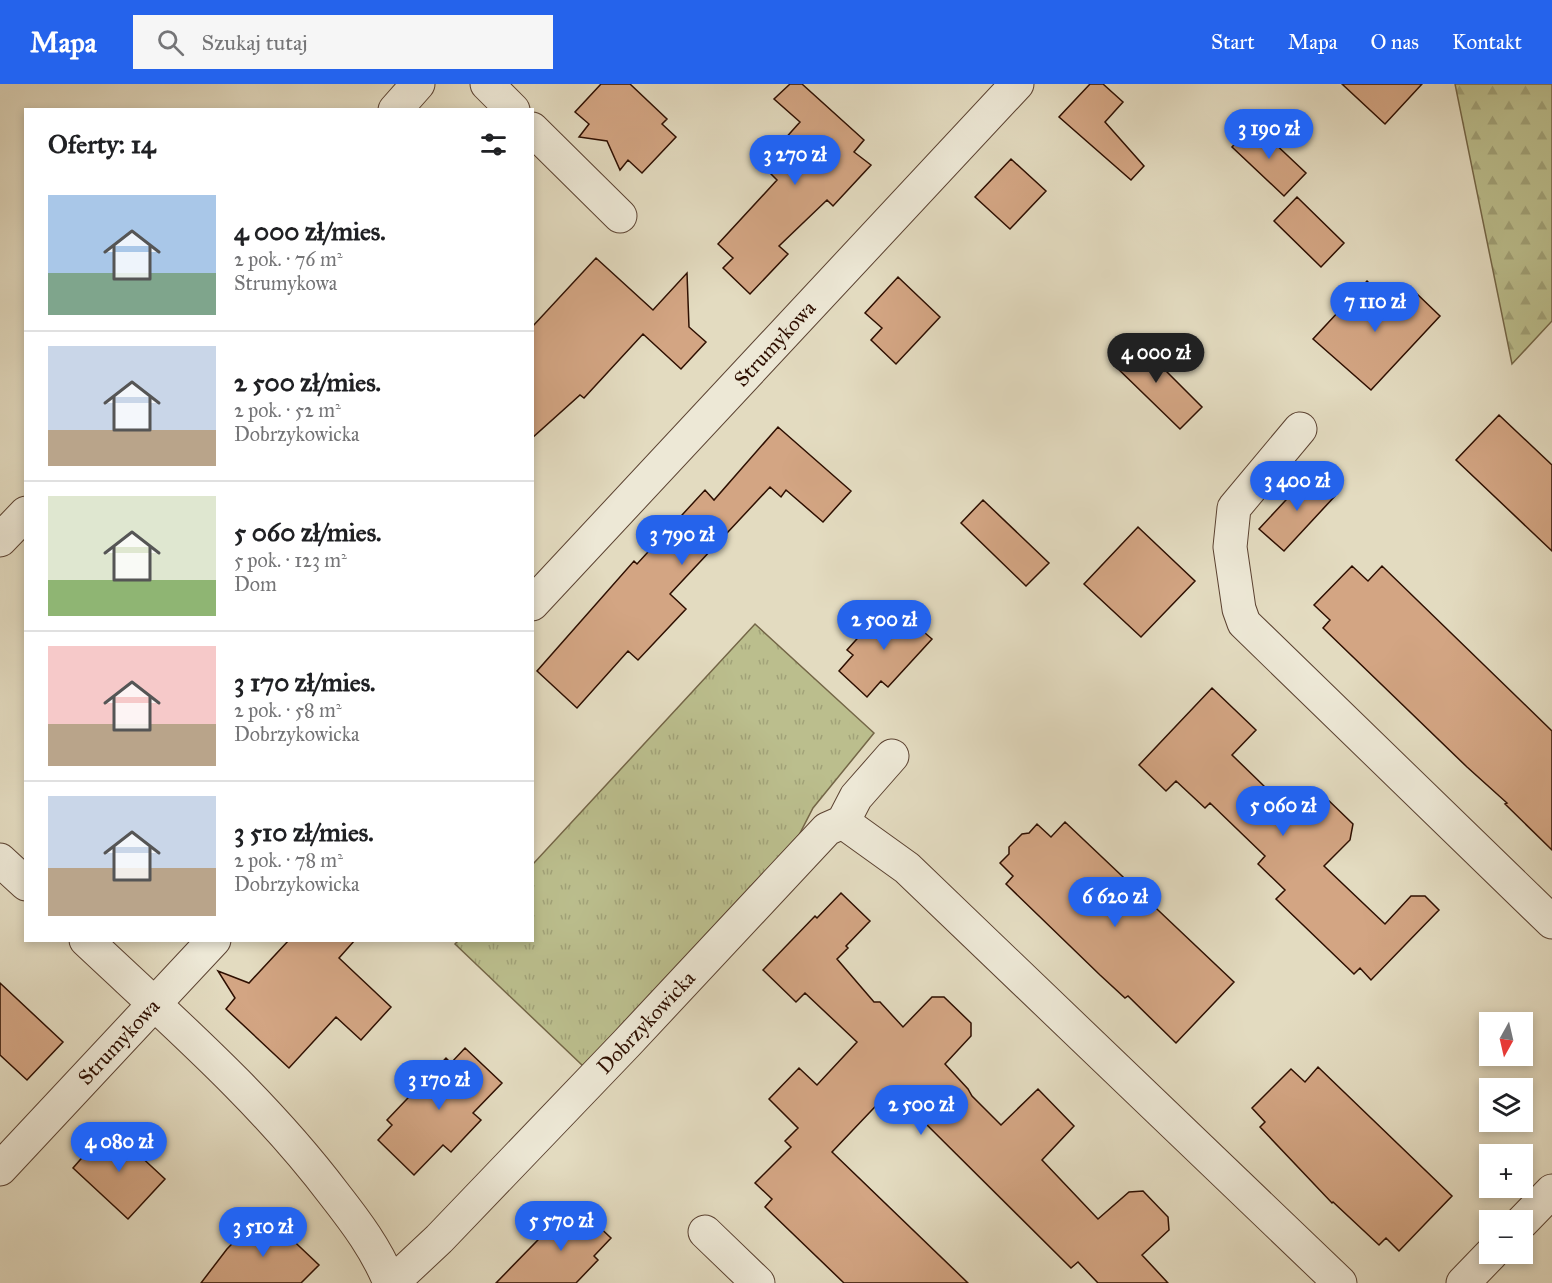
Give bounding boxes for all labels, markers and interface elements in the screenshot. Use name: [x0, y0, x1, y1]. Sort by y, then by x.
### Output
search box: [133, 15, 553, 69]
text: Mapa: [30, 25, 97, 60]
icon: search: [154, 26, 187, 59]
text: Szukaj tutaj: [202, 29, 308, 56]
text: Start: [1211, 29, 1255, 55]
text: Mapa: [1288, 29, 1338, 55]
text: O nas: [1371, 29, 1419, 55]
text: Kontakt: [1452, 29, 1522, 55]
pin: 3 190 zł: [1207, 109, 1331, 160]
text: 3 190 zł: [1238, 116, 1300, 140]
text: Oferty: 14: [48, 128, 156, 160]
icon: filters: [477, 128, 510, 161]
pin: 3 270 zł: [733, 135, 857, 186]
text: 3 270 zł: [764, 142, 826, 166]
text: 4 000 zł/mies.: [234, 215, 386, 247]
icon: home: [96, 219, 168, 291]
text: 2 pok. · 76 m²: [234, 247, 343, 271]
text: Strumykowa: [234, 271, 337, 295]
pin: 7 110 zł: [1313, 282, 1437, 333]
text: 7 110 zł: [1344, 289, 1406, 313]
street label: Strumykowa: [728, 295, 821, 392]
pin: 4 000 zł: [1094, 333, 1218, 384]
text: 4 000 zł: [1121, 340, 1191, 364]
text: 2 500 zł/mies.: [234, 366, 381, 398]
icon: home: [96, 370, 168, 442]
text: 2 pok. · 52 m²: [234, 398, 341, 422]
text: Dobrzykowicka: [234, 422, 360, 446]
pin: 3 400 zł: [1235, 461, 1359, 512]
text: 3 400 zł: [1264, 468, 1330, 492]
pin: 3 790 zł: [620, 515, 744, 566]
text: 5 060 zł/mies.: [234, 516, 382, 548]
icon: home: [96, 520, 168, 592]
text: 3 790 zł: [650, 522, 714, 546]
text: 5 pok. · 123 m²: [234, 548, 347, 572]
text: Dom: [234, 572, 277, 596]
pin: 2 500 zł: [822, 600, 946, 651]
text: 2 500 zł: [851, 607, 917, 631]
text: 3 170 zł/mies.: [234, 666, 376, 698]
icon: home: [96, 670, 168, 742]
text: 2 pok. · 58 m²: [234, 698, 342, 722]
text: Dobrzykowicka: [234, 722, 360, 746]
pin: 5 060 zł: [1221, 786, 1345, 837]
text: 5 060 zł: [1250, 793, 1316, 817]
text: 3 510 zł/mies.: [234, 816, 374, 848]
icon: home: [96, 820, 168, 892]
text: 2 pok. · 78 m²: [234, 848, 343, 872]
text: Dobrzykowicka: [234, 872, 360, 896]
pin: 6 620 zł: [1053, 877, 1177, 928]
text: 6 620 zł: [1082, 884, 1148, 908]
street label: Dobrzykowicka: [591, 965, 701, 1079]
street label: Strumykowa: [72, 993, 165, 1090]
north arrow: [1479, 1012, 1533, 1066]
map controls: [1479, 1012, 1533, 1264]
pin: 3 170 zł: [377, 1060, 501, 1111]
text: 3 170 zł: [408, 1067, 470, 1091]
button: layers: [1479, 1078, 1533, 1132]
pin: 2 500 zł: [859, 1085, 983, 1136]
text: 2 500 zł: [888, 1092, 954, 1116]
pin: 4 080 zł: [57, 1122, 181, 1173]
text: 4 080 zł: [85, 1129, 153, 1153]
button: +: [1479, 1144, 1533, 1198]
pin: 5 570 zł: [499, 1201, 623, 1252]
pin: 3 510 zł: [201, 1207, 325, 1258]
text: 5 570 zł: [529, 1208, 593, 1232]
button: −: [1479, 1210, 1533, 1264]
text: 3 510 zł: [233, 1214, 293, 1238]

